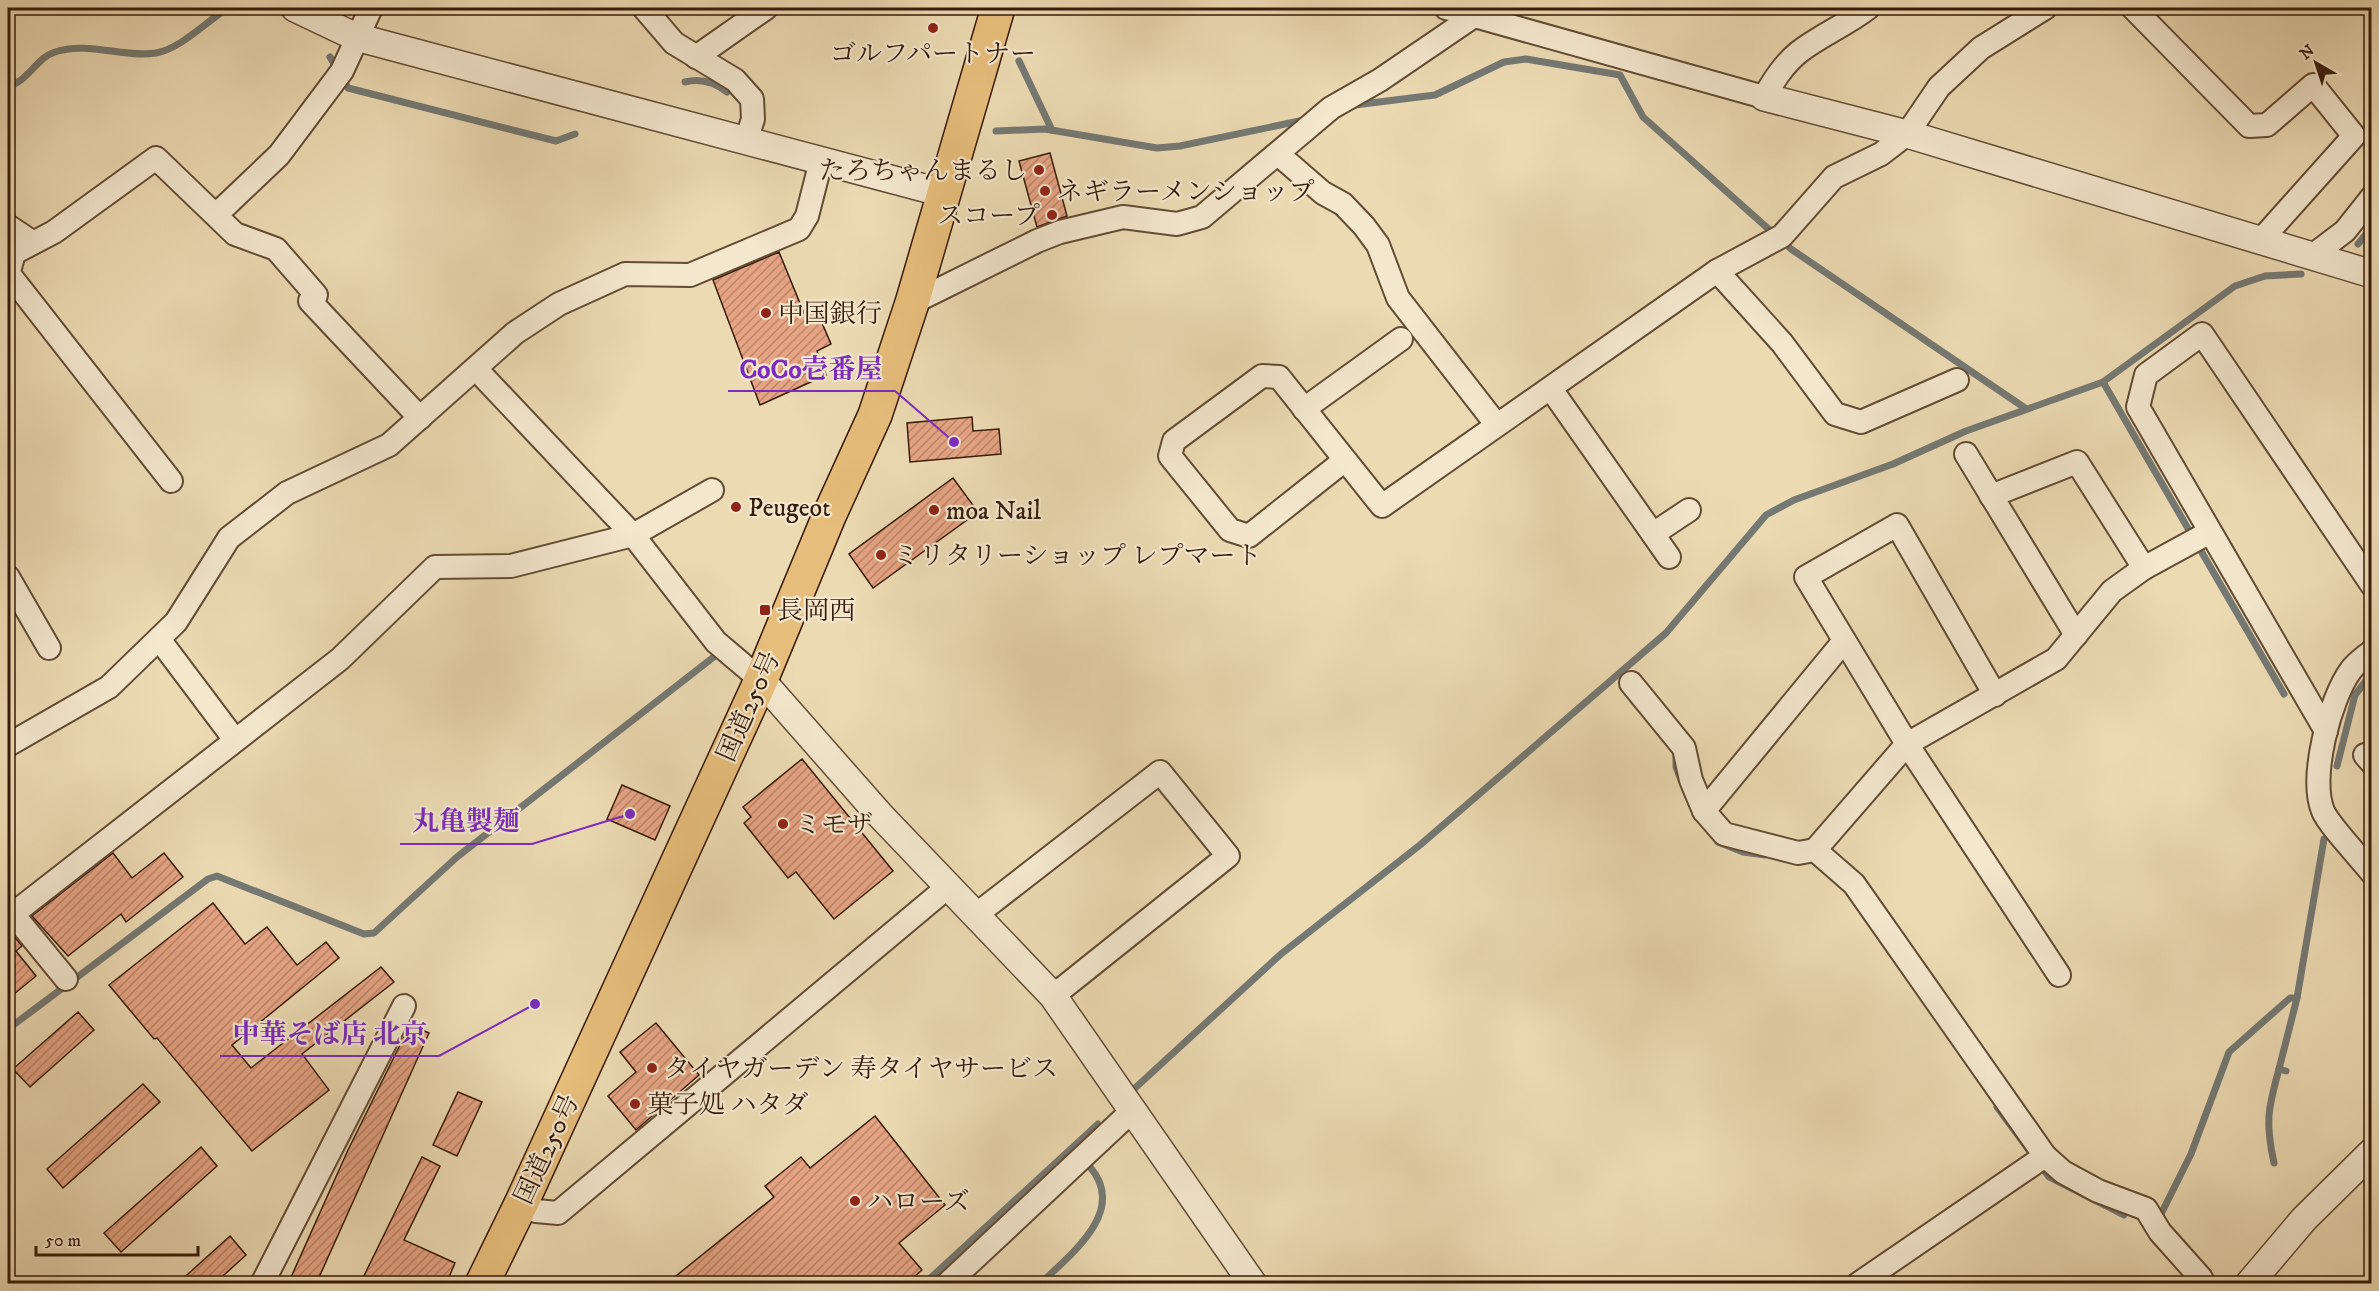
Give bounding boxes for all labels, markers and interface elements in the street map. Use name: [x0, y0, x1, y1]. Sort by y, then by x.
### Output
marker: ゴルフパートナー: [926, 21, 940, 35]
north arrow: [2286, 33, 2346, 93]
place label: ゴルフパートナー: [830, 38, 1036, 71]
text: N: [2296, 40, 2319, 64]
place label: たろちゃんまるし: [819, 155, 1027, 188]
marker: たろちゃんまるし: [1032, 163, 1046, 177]
place label: ネギラーメンショップ: [1057, 176, 1315, 209]
marker: ネギラーメンショップ: [1038, 184, 1052, 198]
place label: スコープ: [937, 200, 1040, 233]
marker: スコープ: [1045, 208, 1059, 222]
place label: 中国銀行: [778, 298, 882, 331]
marker: 中国銀行: [759, 306, 773, 320]
callout: CoCo壱番屋: [728, 346, 895, 391]
text: CoCo壱番屋: [739, 353, 883, 387]
place label: Peugeot: [748, 492, 830, 525]
place label: moa Nail: [946, 495, 1041, 528]
marker: Peugeot: [729, 500, 743, 514]
marker: moa Nail: [927, 503, 941, 517]
place label: ミリタリーショップ レプマート: [893, 540, 1262, 573]
marker: ミリタリーショップ レプマート: [874, 548, 888, 562]
place label: 長岡西: [777, 595, 855, 628]
marker: 長岡西: [758, 603, 772, 617]
street label: 国道250号: [710, 646, 788, 767]
callout: 丸亀製麺: [400, 799, 532, 844]
text: 丸亀製麺: [412, 805, 520, 839]
place label: ミモザ: [795, 809, 873, 842]
marker: ミモザ: [776, 817, 790, 831]
callout: 中華そば店 北京: [220, 1011, 439, 1056]
text: 中華そば店 北京: [233, 1018, 427, 1052]
place label: タイヤガーデン 寿タイヤサービス: [664, 1053, 1058, 1086]
marker: タイヤガーデン 寿タイヤサービス: [645, 1061, 659, 1075]
street label: 国道250号: [508, 1089, 587, 1210]
place label: 菓子処 ハタダ: [647, 1089, 809, 1122]
marker: 菓子処 ハタダ: [628, 1097, 642, 1111]
place label: ハローズ: [867, 1186, 970, 1219]
marker: ハローズ: [848, 1194, 862, 1208]
scale bar: [36, 1219, 198, 1257]
text: 50 m: [45, 1230, 81, 1252]

